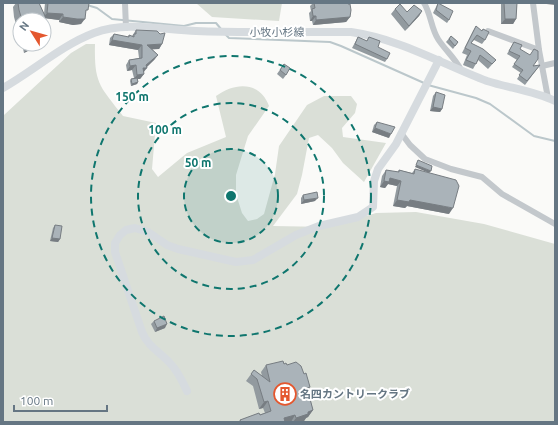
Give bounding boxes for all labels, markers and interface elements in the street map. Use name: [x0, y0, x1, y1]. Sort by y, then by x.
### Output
north arrow: [12, 12, 52, 52]
text: N: [17, 19, 31, 33]
street label: 小牧小杉線: [250, 26, 305, 38]
text: 150 m: [115, 90, 149, 103]
text: 100 m: [148, 123, 182, 136]
text: 50 m: [185, 156, 211, 169]
centre of rings: [224, 189, 238, 203]
building icon: 名四カントリークラブ: [272, 381, 298, 407]
scale bar: [14, 387, 107, 413]
place label: 名四カントリークラブ: [300, 388, 410, 400]
text: 100 m: [20, 394, 53, 407]

